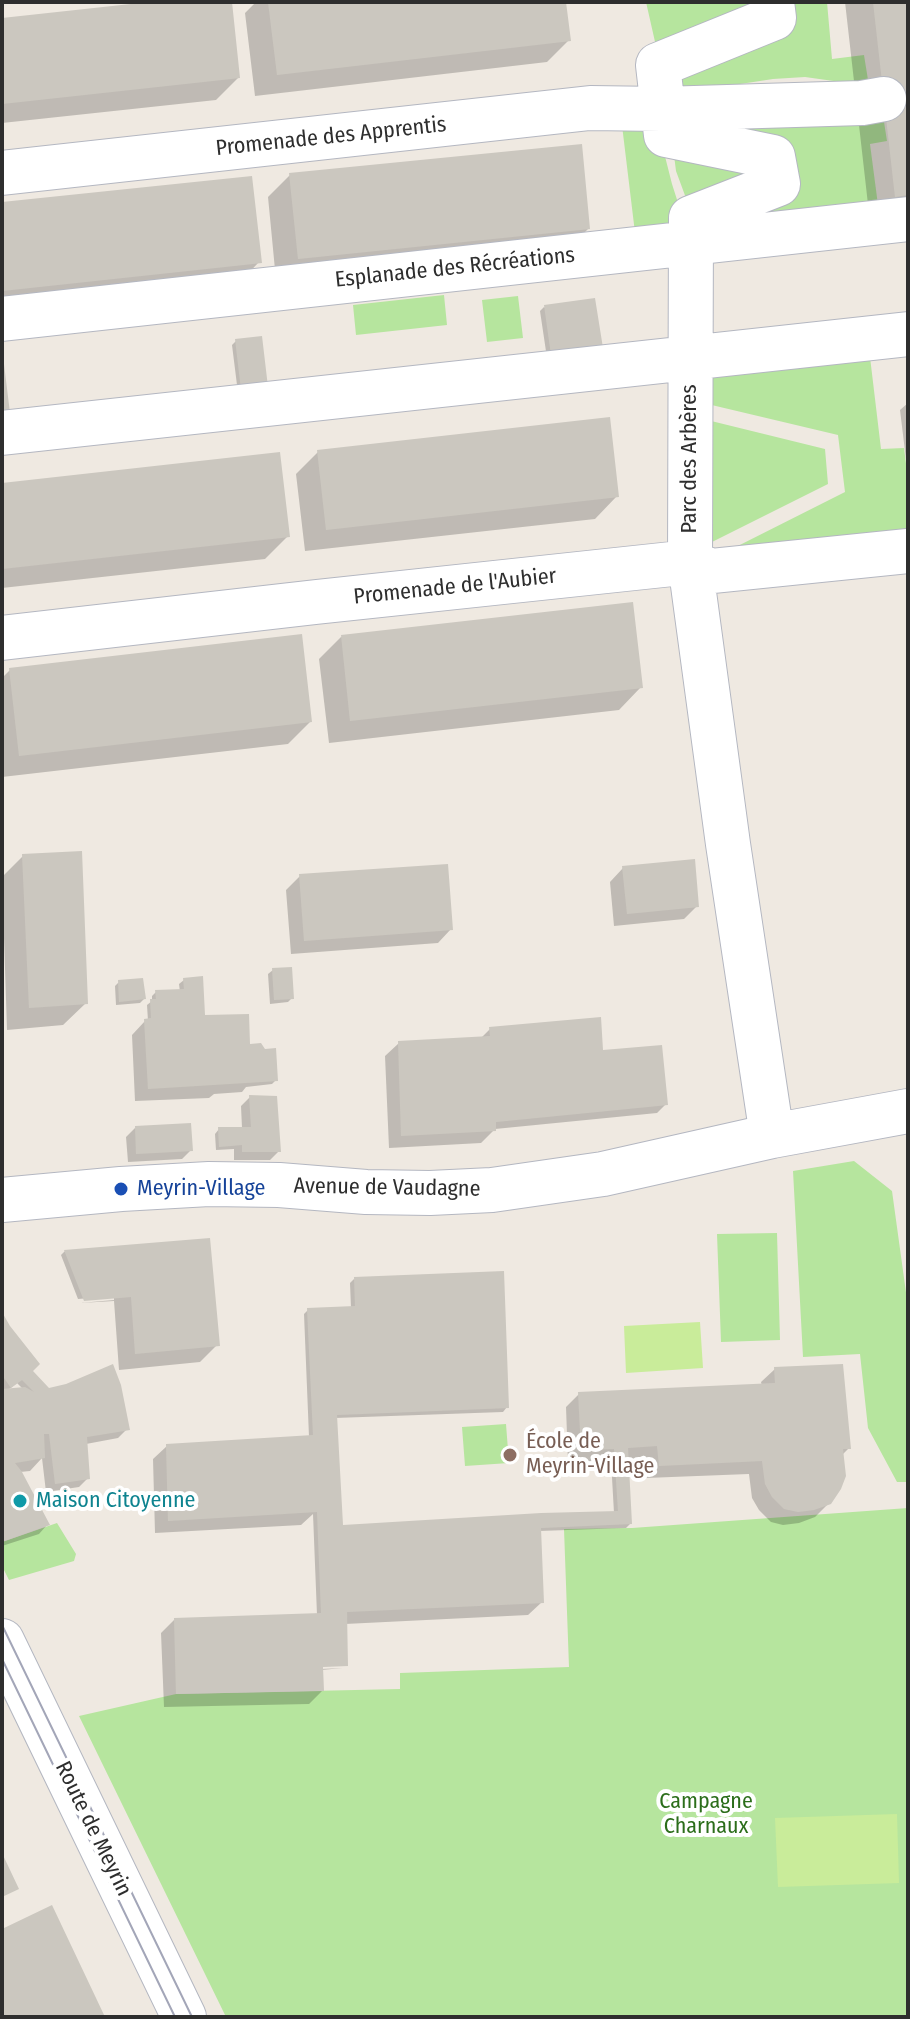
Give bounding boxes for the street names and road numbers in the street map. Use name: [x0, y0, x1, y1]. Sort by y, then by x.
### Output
street label: Promenade des Apprentis: [214, 112, 448, 162]
street label: Esplanade des Récréations: [334, 242, 576, 294]
street label: Parc des Arbères: [677, 384, 703, 534]
street label: Promenade de l'Aubier: [352, 563, 558, 611]
street label: Avenue de Vaudagne: [293, 1173, 481, 1203]
street label: Route de Meyrin: [49, 1757, 137, 1901]

